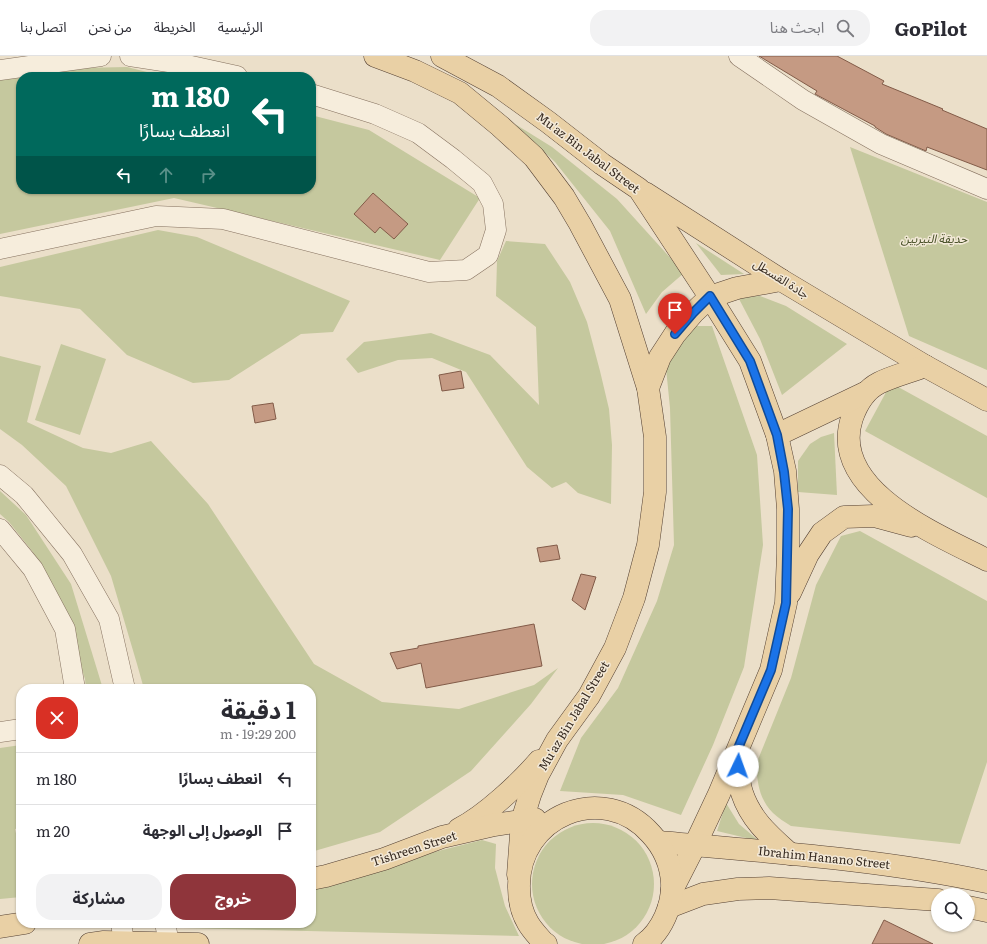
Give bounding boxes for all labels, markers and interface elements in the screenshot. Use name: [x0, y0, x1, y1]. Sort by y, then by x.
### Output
search box: [590, 10, 870, 46]
text: GoPilot: [894, 14, 967, 42]
text: ابحث هنا: [770, 15, 824, 38]
text: اتصل بنا: [20, 16, 66, 36]
text: من نحن: [88, 16, 132, 36]
text: الخريطة: [154, 16, 196, 36]
text: الرئيسية: [218, 16, 263, 36]
icon: search: [834, 17, 856, 39]
text: 180 m: [151, 74, 230, 116]
icon: left: [244, 88, 296, 140]
street label: Mu'az Bin Jabal Street: [533, 107, 644, 197]
text: انعطف يسارًا: [139, 116, 230, 143]
icon: left: [113, 164, 135, 186]
icon: ahead: [155, 164, 177, 186]
icon: right: [197, 164, 219, 186]
park label: حديقة النيربين: [901, 229, 968, 247]
street label: جادة القسطل: [750, 254, 813, 302]
pin: [658, 293, 692, 334]
icon: arrive: [664, 299, 686, 321]
street label: Mu'az Bin Jabal Street: [533, 657, 613, 774]
text: 1 دقيقة: [221, 691, 296, 726]
button: close: [36, 697, 78, 739]
text: 200 m · 19:29: [220, 724, 296, 743]
position arrow: [717, 745, 759, 787]
text: انعطف يسارًا: [178, 766, 262, 789]
text: 180 m: [36, 767, 77, 790]
icon: left: [274, 768, 296, 790]
text: الوصول إلى الوجهة: [143, 818, 262, 841]
text: 20 m: [36, 819, 70, 842]
icon: arrive: [274, 820, 296, 842]
street label: Tishreen Street: [369, 826, 459, 870]
street label: Ibrahim Hanano Street: [757, 841, 891, 873]
button: مشاركة: [36, 874, 162, 920]
button: خروج: [170, 874, 296, 920]
map controls: [931, 888, 975, 932]
button: search: [931, 888, 975, 932]

